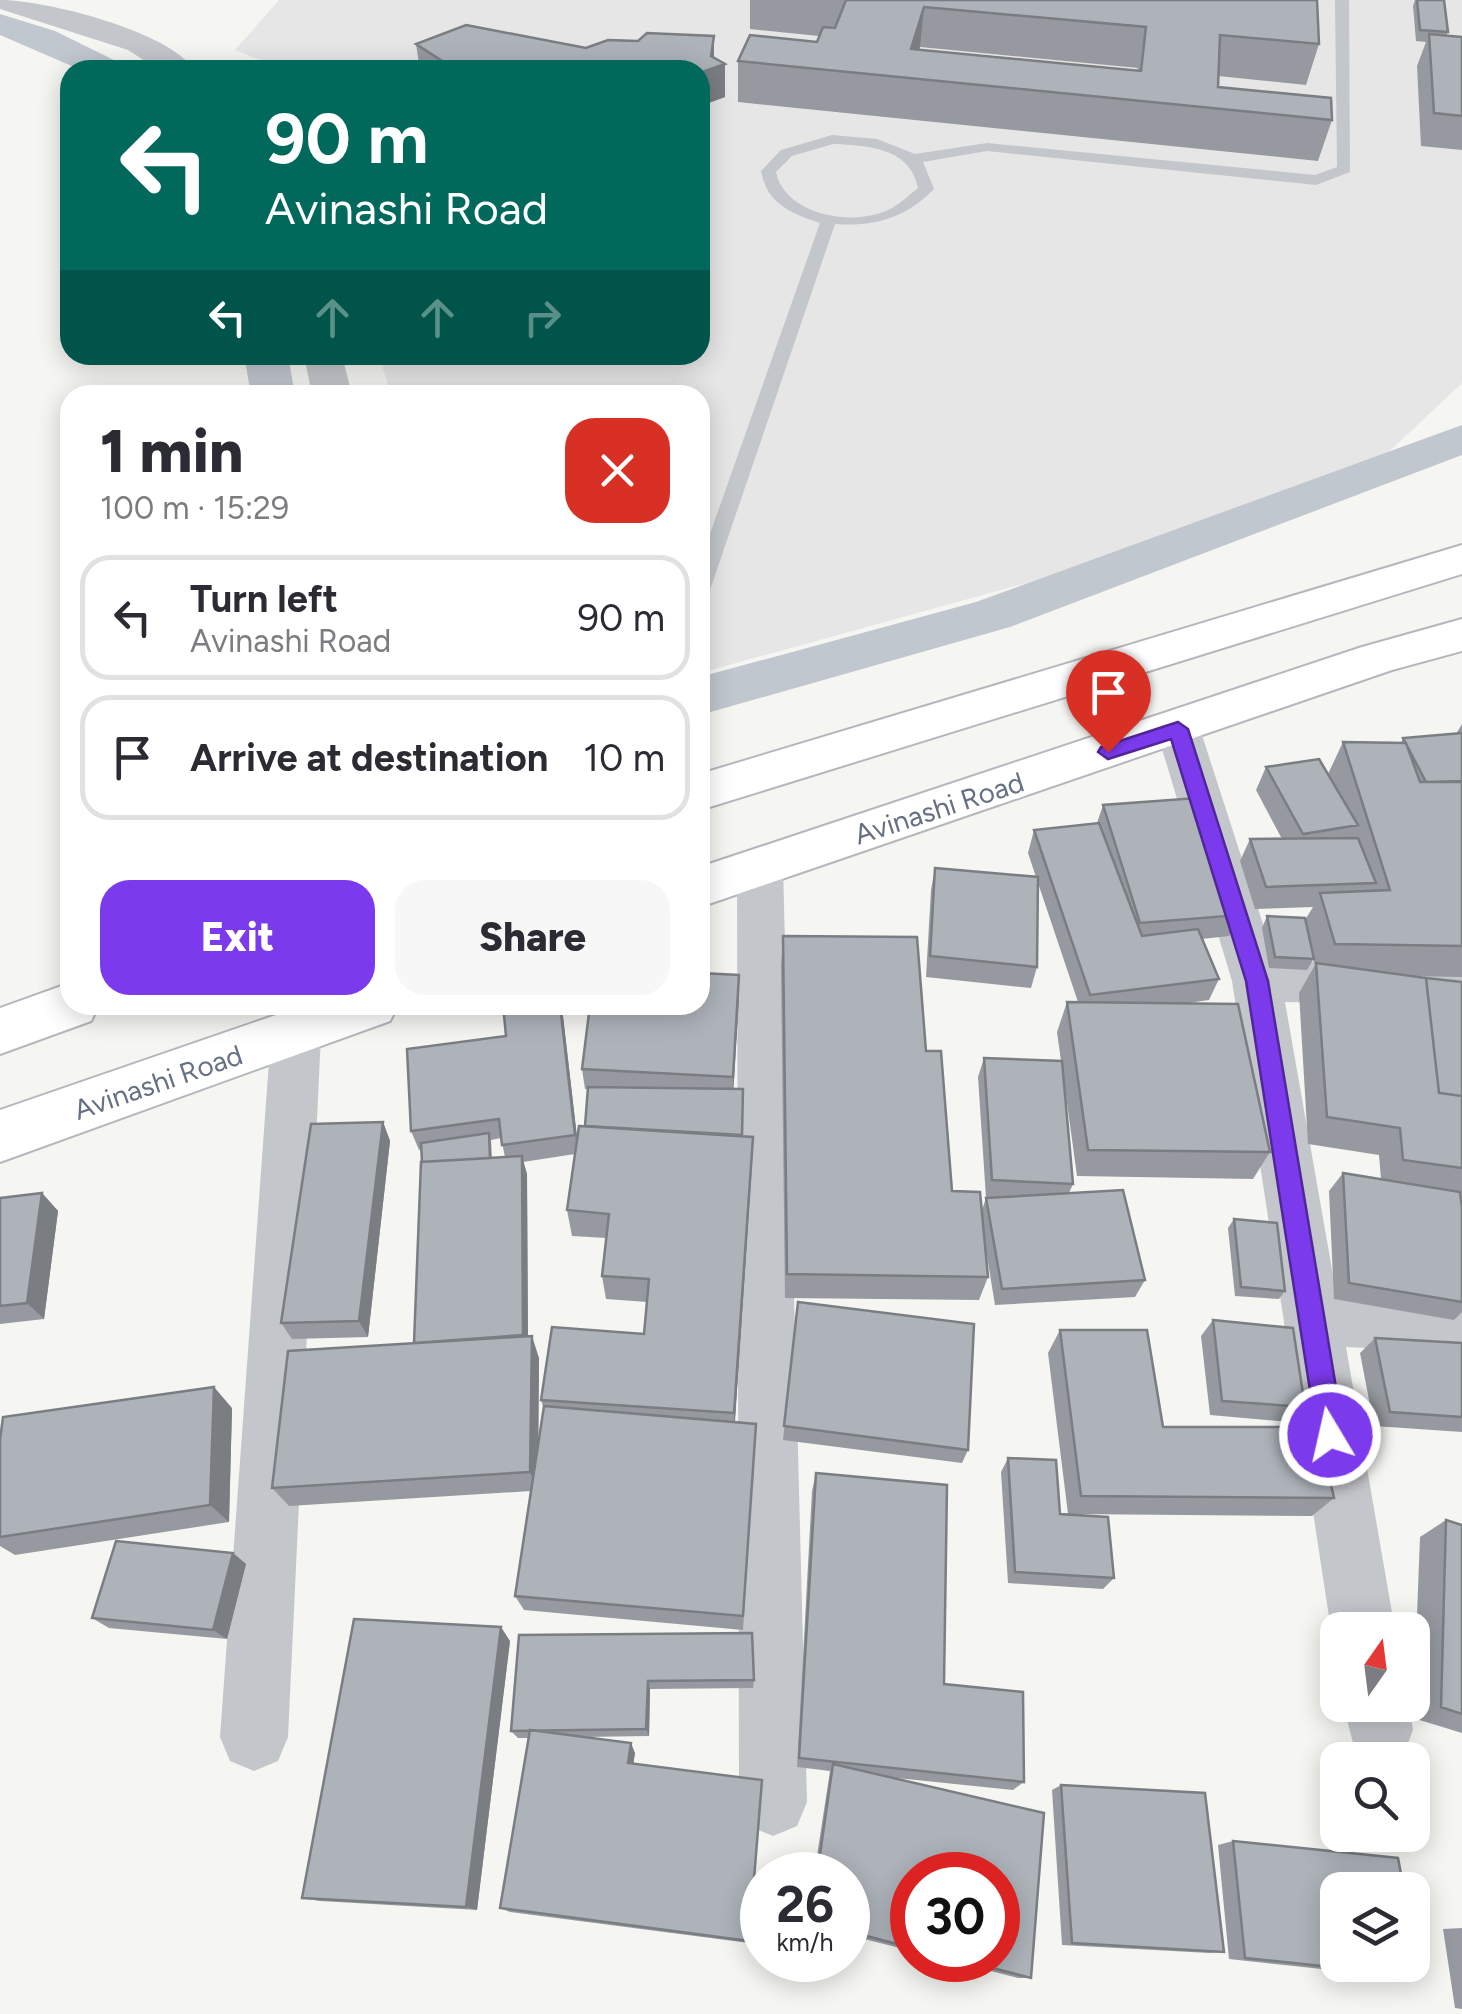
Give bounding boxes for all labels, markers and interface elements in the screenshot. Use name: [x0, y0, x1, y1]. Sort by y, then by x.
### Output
text: 90 m: [265, 96, 429, 181]
icon: left: [100, 100, 230, 230]
text: Avinashi Road: [265, 181, 548, 235]
icon: left: [200, 290, 255, 345]
icon: ahead: [305, 290, 360, 345]
icon: ahead: [410, 290, 465, 345]
icon: right: [515, 290, 570, 345]
text: 1 min: [100, 415, 243, 487]
button: close: [565, 418, 670, 523]
text: 100 m · 15:29: [100, 489, 289, 527]
text: Turn left: [190, 576, 338, 622]
icon: left: [105, 590, 160, 645]
text: 90 m: [577, 595, 665, 641]
text: Avinashi Road: [190, 622, 391, 660]
pin: [1066, 650, 1151, 753]
icon: arrive: [1081, 665, 1136, 720]
icon: arrive: [105, 730, 160, 785]
text: Arrive at destination: [190, 735, 548, 781]
text: 10 m: [583, 735, 665, 781]
street label: Avinashi Road: [850, 765, 1028, 851]
button: Exit: [100, 880, 375, 995]
button: Share: [395, 880, 670, 995]
street label: Avinashi Road: [69, 1037, 247, 1127]
position arrow: [1278, 1383, 1382, 1487]
north arrow: [1320, 1612, 1430, 1722]
map controls: [1320, 1612, 1430, 1982]
button: search: [1320, 1742, 1430, 1852]
speed limit sign: 30: [890, 1852, 1020, 1982]
button: layers: [1320, 1872, 1430, 1982]
text: 26: [776, 1874, 834, 1935]
text: km/h: [776, 1927, 834, 1957]

